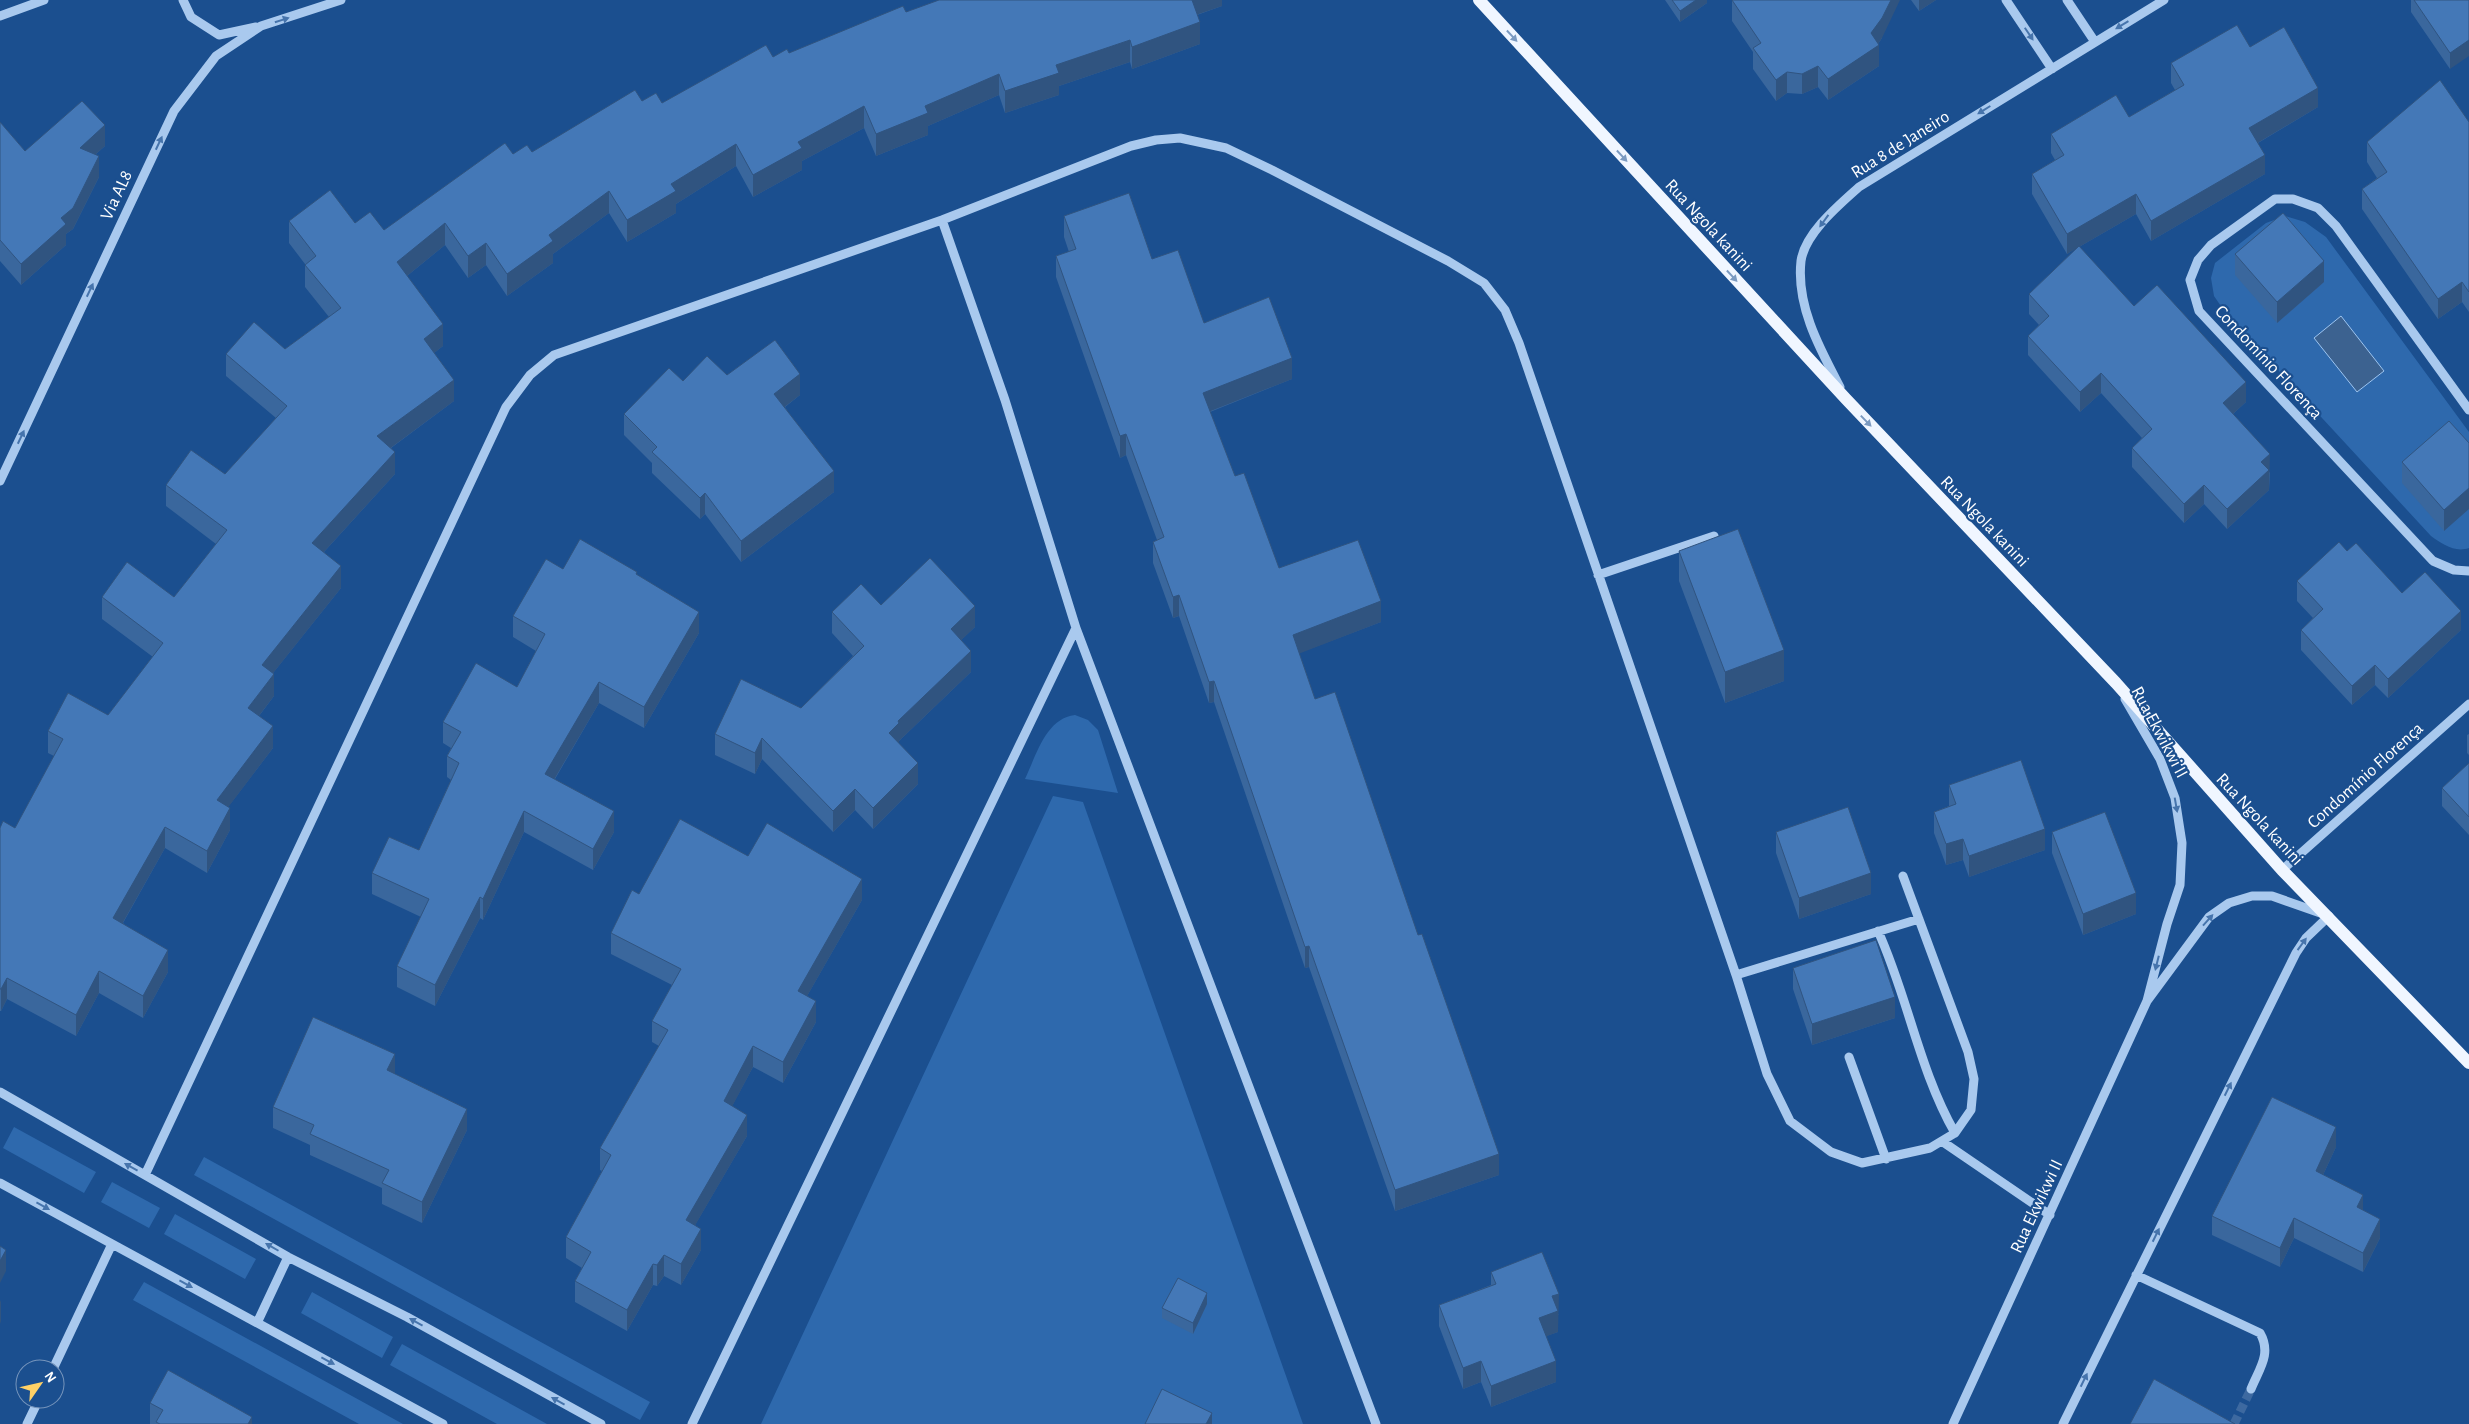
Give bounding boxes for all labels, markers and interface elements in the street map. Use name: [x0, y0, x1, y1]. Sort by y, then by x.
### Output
one-way arrow: [274, 15, 289, 23]
one-way arrow: [2116, 21, 2129, 30]
one-way arrow: [2024, 28, 2034, 41]
one-way arrow: [1506, 30, 1518, 42]
one-way arrow: [1977, 106, 1990, 115]
street label: Rua 8 de Janeiro: [1848, 107, 1953, 182]
one-way arrow: [154, 135, 163, 150]
one-way arrow: [1616, 150, 1628, 162]
street label: Via AL8: [98, 168, 136, 223]
street label: Rua Ngola kanini: [1661, 176, 1755, 275]
one-way arrow: [1818, 214, 1829, 227]
one-way arrow: [1726, 269, 1738, 281]
one-way arrow: [86, 283, 94, 297]
street label: Condomínio Florença: [2211, 302, 2325, 423]
one-way arrow: [1860, 414, 1872, 426]
one-way arrow: [17, 430, 25, 444]
street label: Rua Ngola kanini: [1937, 473, 2032, 571]
street label: Rua Ekwikwi II: [2128, 684, 2191, 781]
street label: Condomínio Florença: [2304, 719, 2427, 832]
street label: Rua Ngola kanini: [2212, 770, 2306, 869]
one-way arrow: [2172, 797, 2180, 813]
one-way arrow: [2202, 914, 2213, 926]
one-way arrow: [2297, 937, 2307, 951]
one-way arrow: [2153, 956, 2161, 971]
one-way arrow: [2224, 1082, 2232, 1096]
street label: Rua Ekwikwi II: [2007, 1157, 2066, 1256]
one-way arrow: [124, 1162, 137, 1171]
one-way arrow: [36, 1202, 50, 1210]
one-way arrow: [2152, 1227, 2160, 1242]
one-way arrow: [265, 1243, 278, 1252]
one-way arrow: [178, 1280, 193, 1288]
one-way arrow: [408, 1318, 423, 1326]
one-way arrow: [321, 1357, 336, 1365]
north arrow: [15, 1359, 65, 1409]
text: N: [41, 1369, 58, 1385]
one-way arrow: [2080, 1373, 2088, 1387]
one-way arrow: [552, 1396, 565, 1405]

